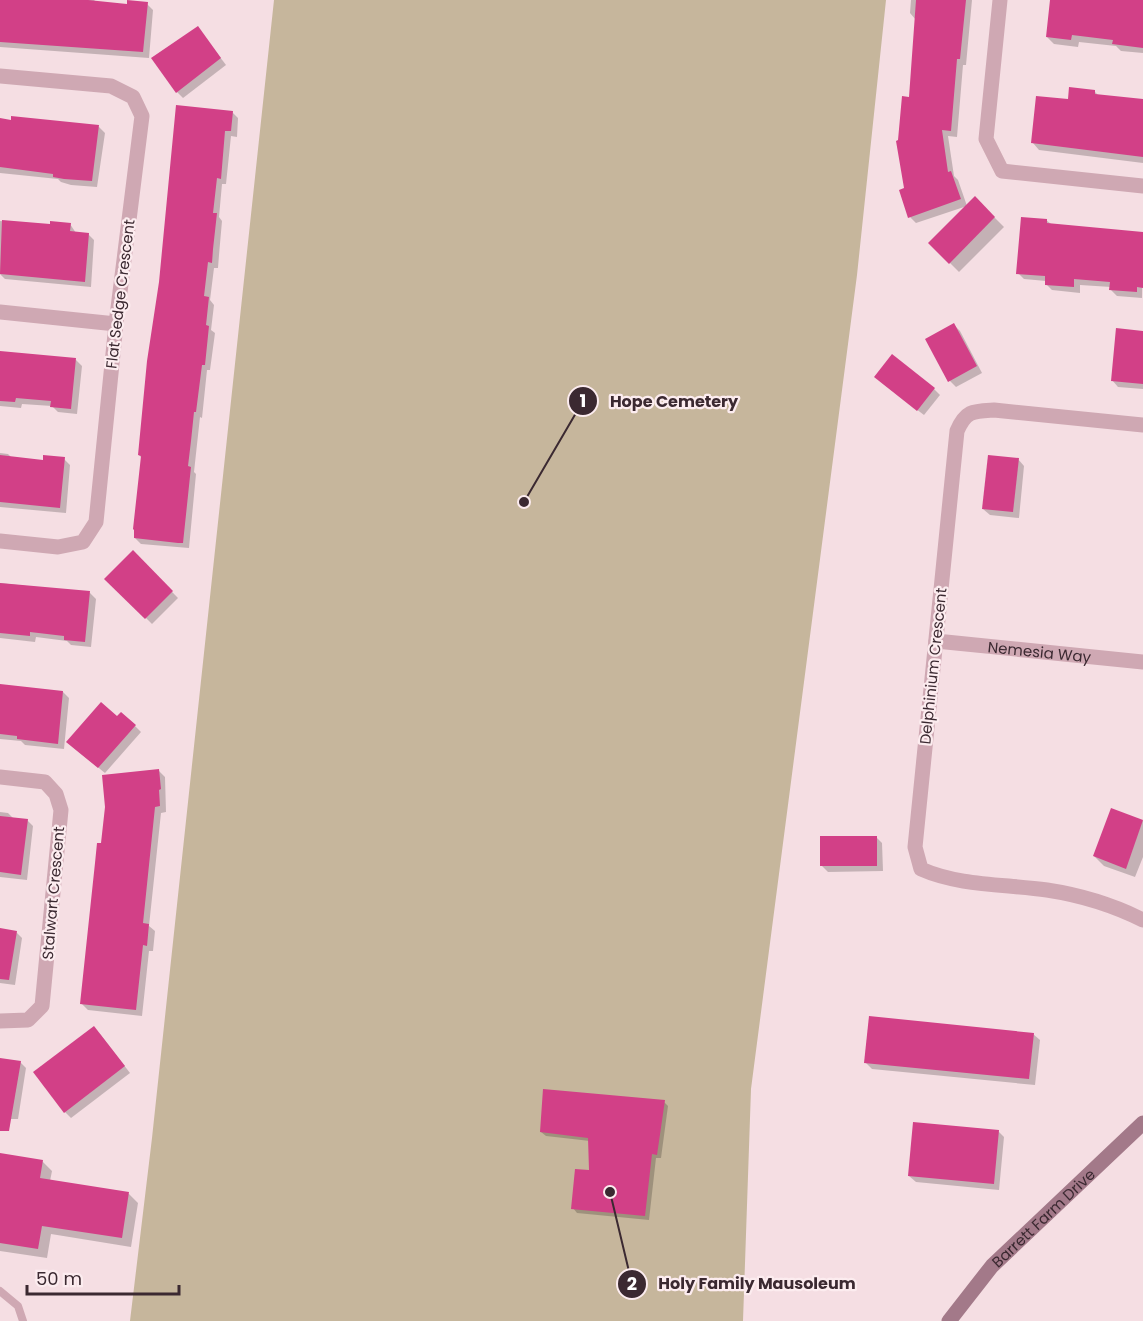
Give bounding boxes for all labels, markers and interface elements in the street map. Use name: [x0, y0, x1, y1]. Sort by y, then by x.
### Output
street label: Flat Sedge Crescent: [100, 218, 140, 370]
callout: Hope Cemetery: [568, 384, 750, 418]
text: 1: [580, 388, 586, 413]
text: Hope Cemetery: [610, 390, 739, 413]
street label: Delphinium Crescent: [914, 587, 952, 745]
street label: Nemesia Way: [987, 636, 1093, 667]
street label: Stalwart Crescent: [37, 826, 69, 960]
street label: Barrett Farm Drive: [987, 1164, 1099, 1272]
scale bar: [27, 1258, 178, 1296]
text: 50 m: [36, 1266, 82, 1291]
callout: Holy Family Mausoleum: [617, 1267, 868, 1301]
text: 2: [627, 1271, 637, 1296]
text: Holy Family Mausoleum: [658, 1272, 856, 1295]

